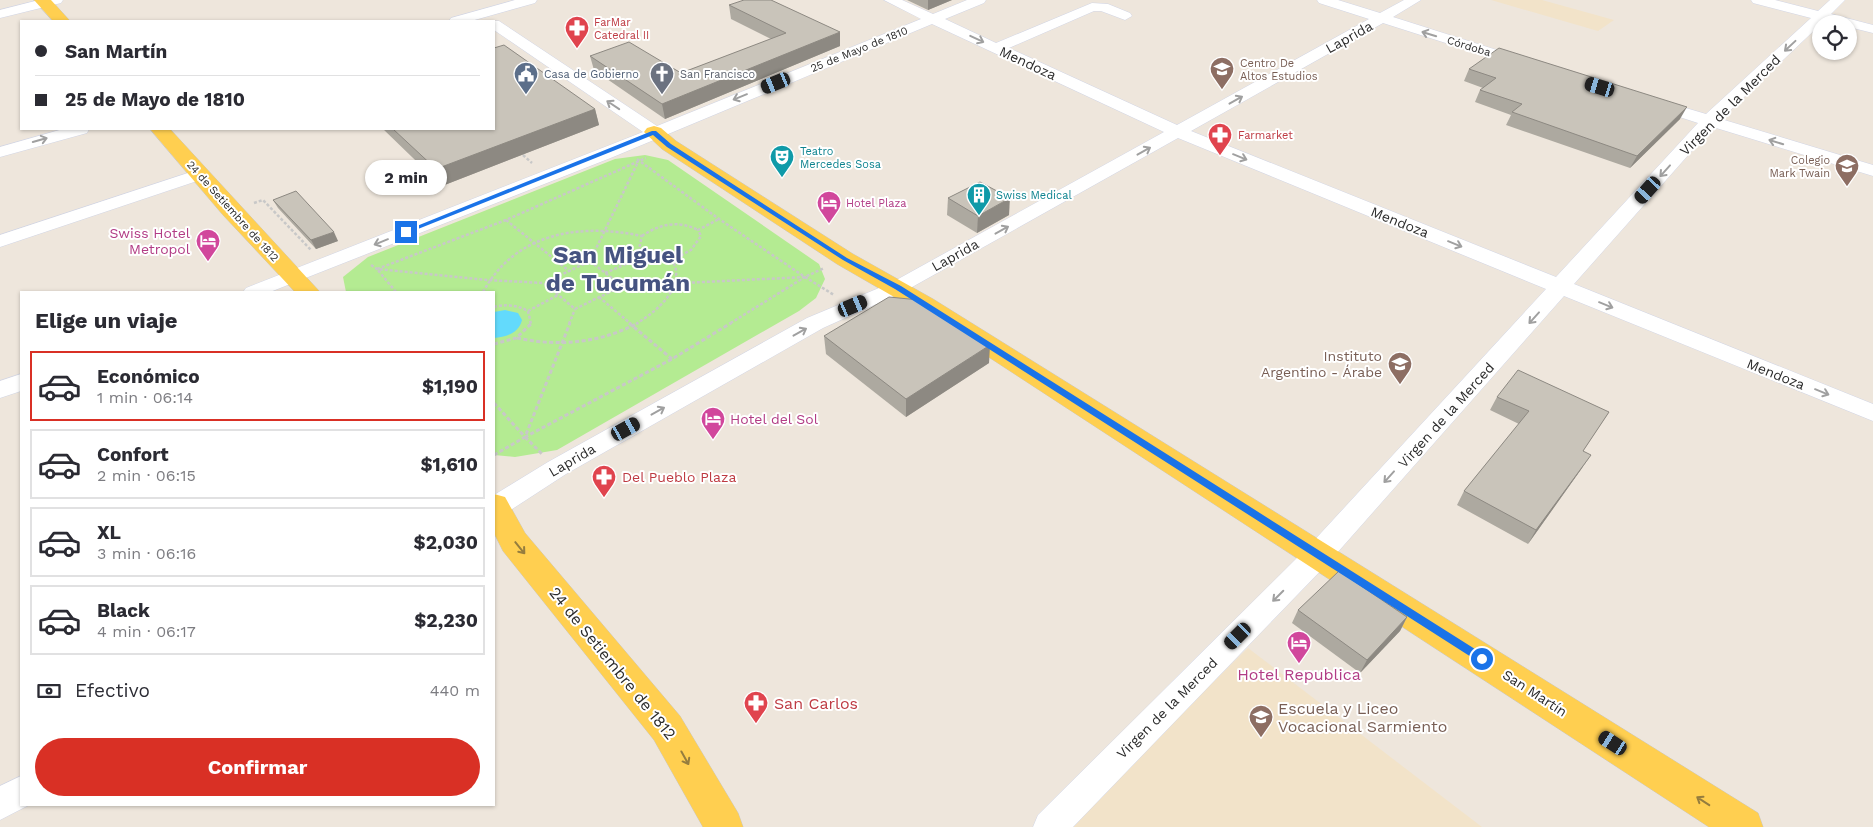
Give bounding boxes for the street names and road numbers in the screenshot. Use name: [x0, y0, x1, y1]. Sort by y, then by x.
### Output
street label: Laprida: [1323, 18, 1375, 56]
street label: 25 de Mayo de 1810: [809, 24, 910, 75]
street label: Córdoba: [1445, 34, 1492, 59]
street label: Mendoza: [997, 43, 1059, 83]
street label: Virgen de la Merced: [1676, 51, 1784, 159]
street label: 24 de Setiembre de 1812: [184, 158, 281, 264]
street label: Mendoza: [1369, 203, 1431, 241]
street label: Laprida: [929, 236, 981, 274]
street label: Mendoza: [1745, 355, 1807, 393]
street label: Virgen de la Merced: [1395, 359, 1497, 471]
street label: Laprida: [546, 440, 598, 480]
street label: 24 de Setiembre de 1812: [545, 583, 680, 743]
street label: Virgen de la Merced: [1113, 654, 1221, 762]
street label: San Martín: [1500, 666, 1570, 720]

